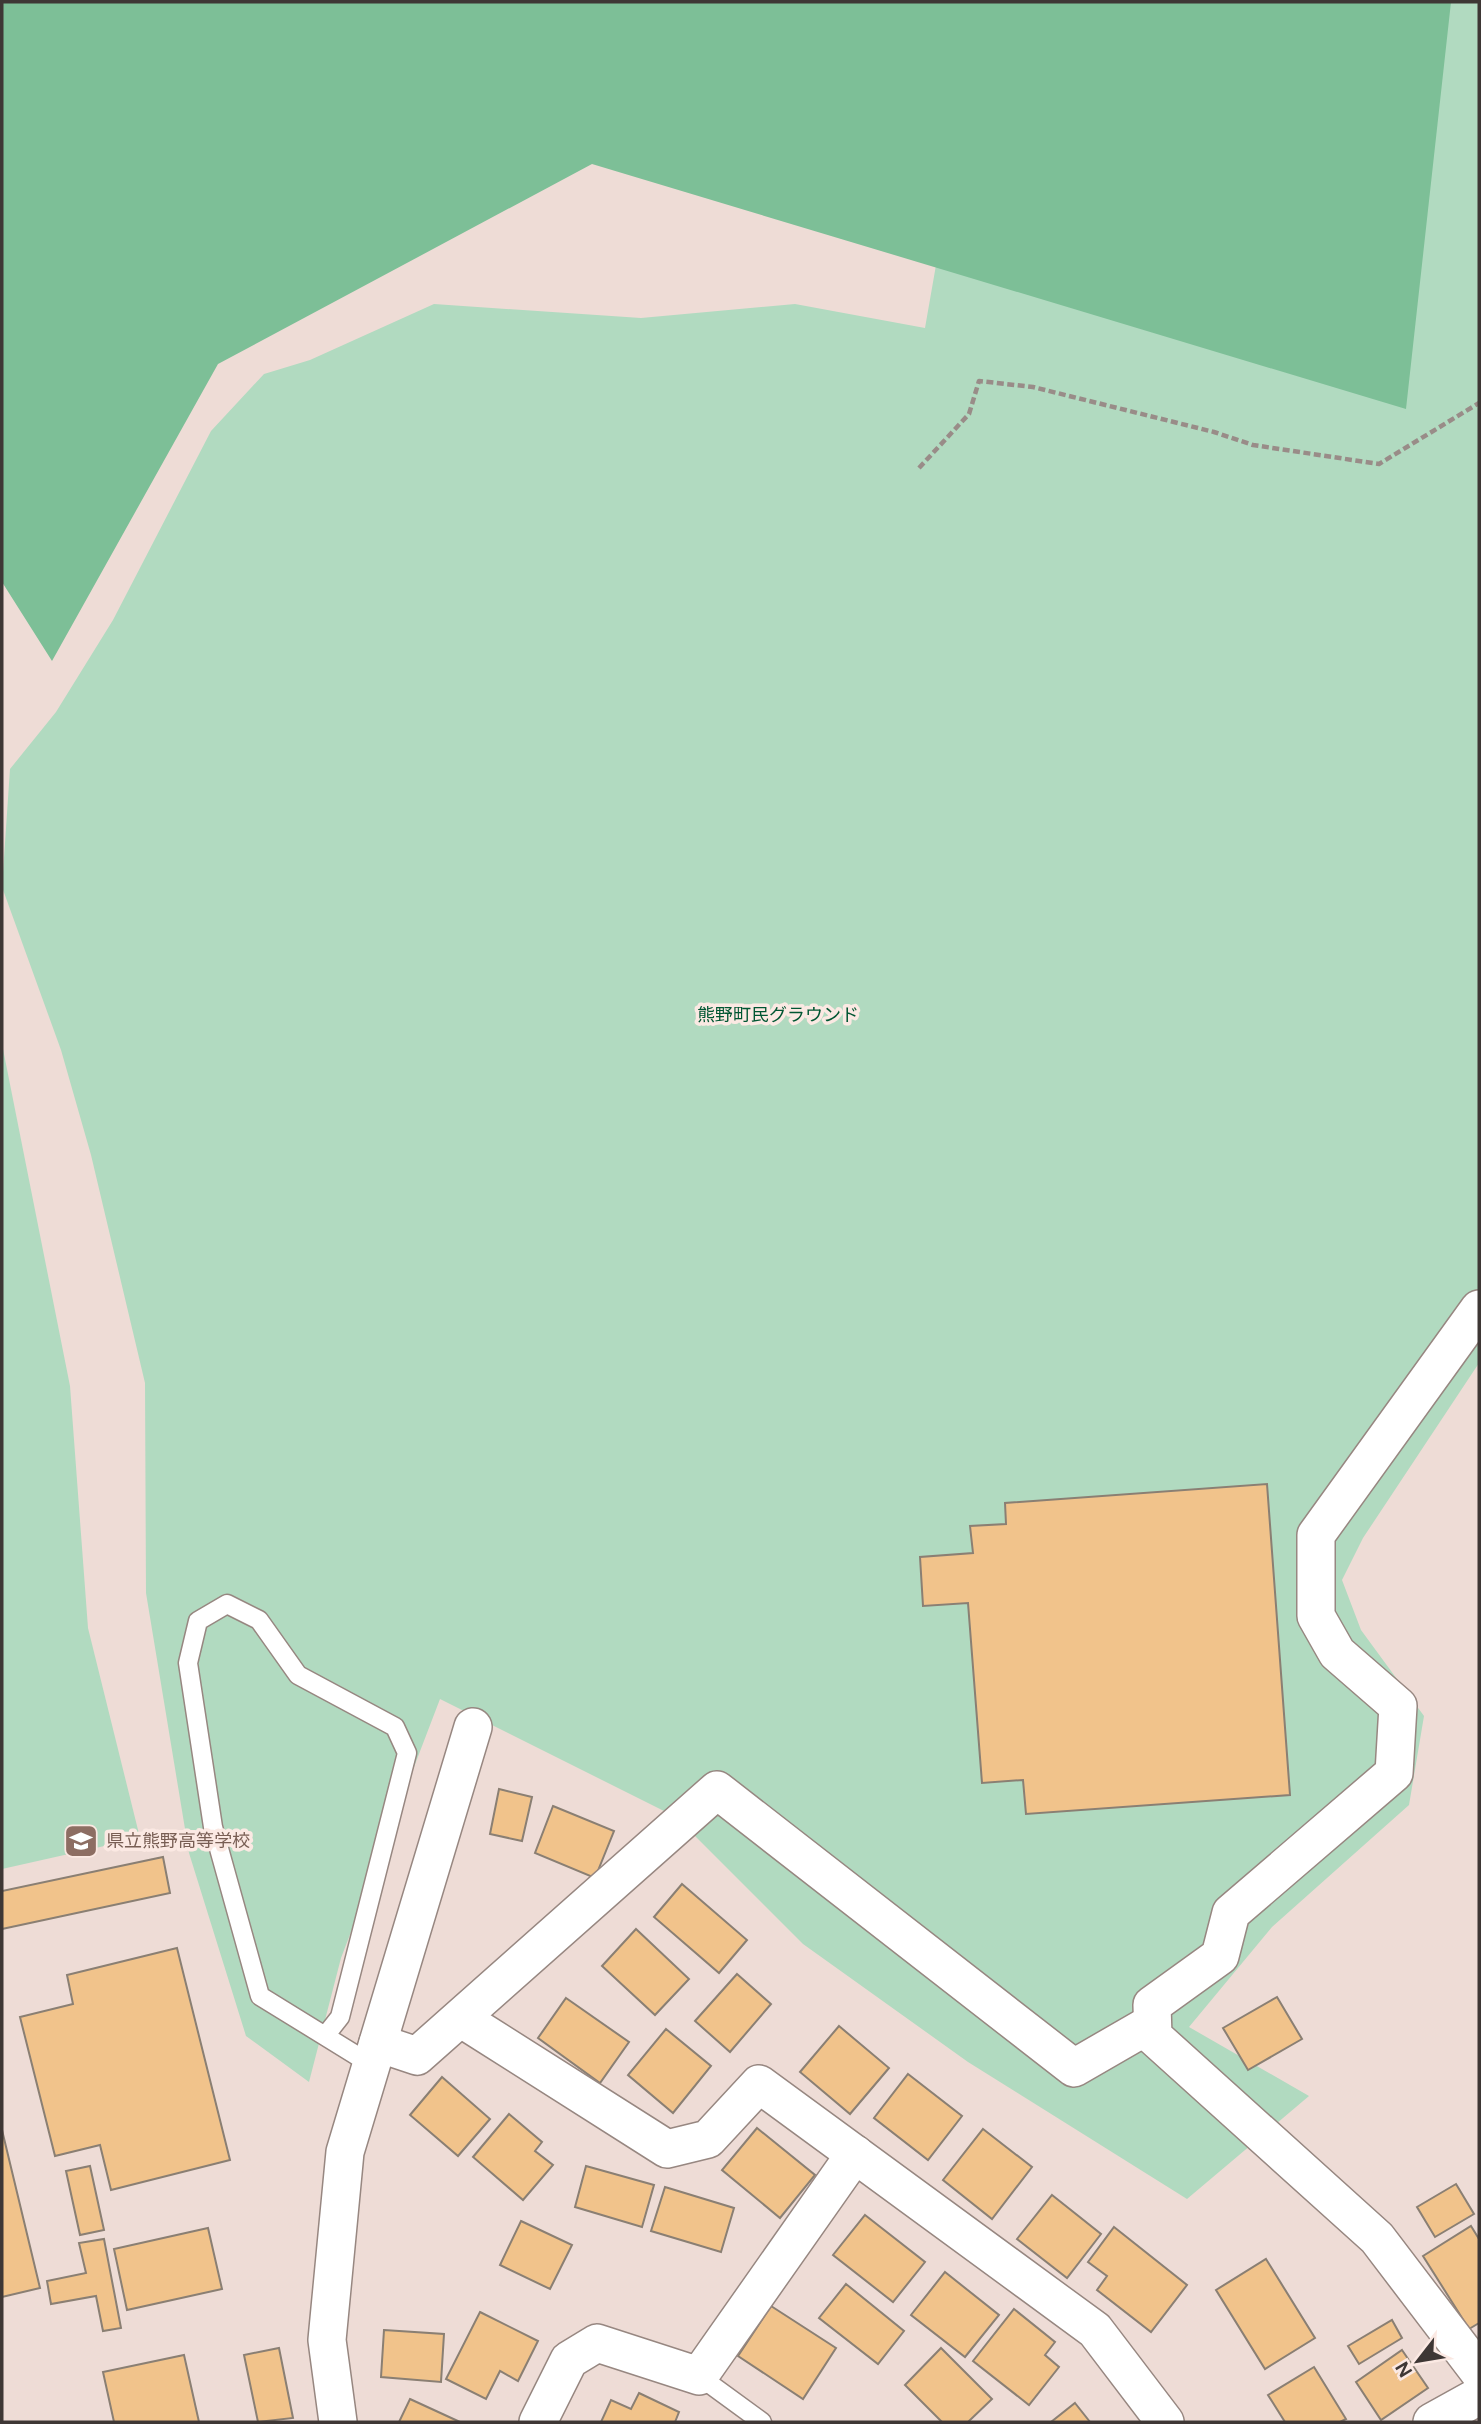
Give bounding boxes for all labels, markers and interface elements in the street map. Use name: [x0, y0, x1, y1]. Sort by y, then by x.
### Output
park label: 熊野町民グラウンド: [697, 1003, 859, 1027]
school or university icon: 県立熊野高等学校: [62, 1822, 100, 1860]
place label: 県立熊野高等学校: [106, 1829, 250, 1853]
north arrow: [1383, 2326, 1453, 2396]
text: N: [1390, 2357, 1418, 2382]

